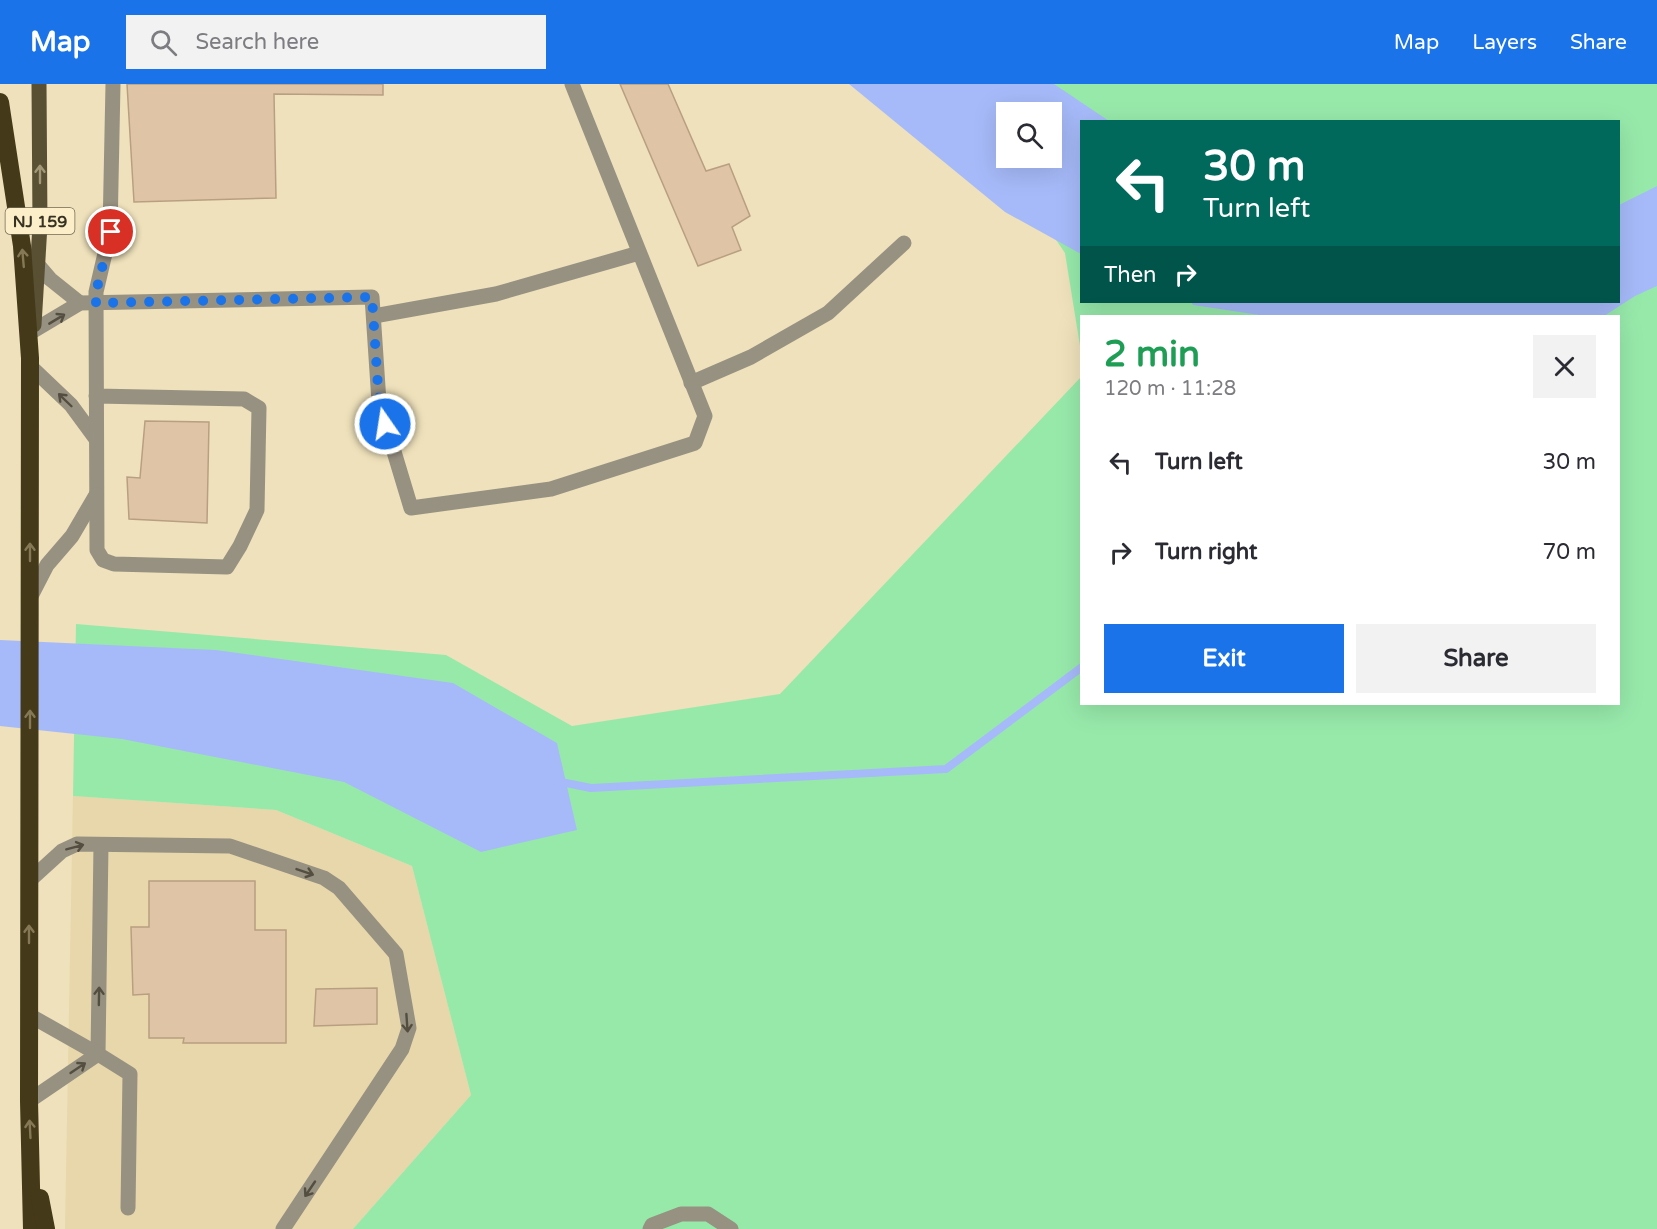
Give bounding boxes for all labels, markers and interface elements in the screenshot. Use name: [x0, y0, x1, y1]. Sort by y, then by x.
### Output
search box: [126, 15, 546, 69]
text: Map: [30, 25, 90, 59]
icon: search: [147, 26, 180, 59]
text: Search here: [195, 29, 319, 55]
text: Map: [1394, 30, 1439, 55]
text: Layers: [1472, 30, 1537, 55]
text: Share: [1570, 30, 1627, 55]
map controls: [996, 102, 1062, 168]
button: search: [996, 102, 1062, 168]
text: 30 m: [1203, 141, 1305, 192]
icon: left: [1104, 144, 1182, 222]
one-way arrow: [34, 164, 46, 184]
text: Turn left: [1203, 192, 1310, 225]
pin: [85, 206, 136, 257]
road number: NJ 159: [6, 208, 74, 234]
icon: arrive: [94, 215, 127, 248]
one-way arrow: [17, 248, 28, 268]
icon: right: [1169, 258, 1202, 291]
text: Then: [1104, 262, 1157, 288]
one-way arrow: [48, 312, 65, 324]
text: 2 min: [1104, 333, 1200, 376]
button: close: [1533, 335, 1596, 398]
text: 120 m · 11:28: [1104, 377, 1236, 401]
position arrow: [353, 392, 417, 456]
one-way arrow: [58, 393, 73, 408]
icon: left: [1104, 446, 1137, 479]
text: Turn left: [1155, 449, 1243, 475]
text: 30 m: [1542, 449, 1596, 475]
icon: right: [1104, 536, 1137, 569]
text: Turn right: [1155, 539, 1257, 565]
text: 70 m: [1542, 539, 1596, 565]
one-way arrow: [24, 542, 36, 562]
button: Exit: [1104, 624, 1344, 693]
button: Share: [1356, 624, 1596, 693]
one-way arrow: [24, 709, 36, 729]
one-way arrow: [65, 841, 84, 852]
one-way arrow: [295, 867, 314, 878]
one-way arrow: [23, 924, 35, 944]
one-way arrow: [93, 986, 105, 1006]
one-way arrow: [402, 1012, 413, 1032]
one-way arrow: [69, 1062, 85, 1074]
one-way arrow: [25, 1119, 36, 1139]
one-way arrow: [304, 1180, 316, 1196]

